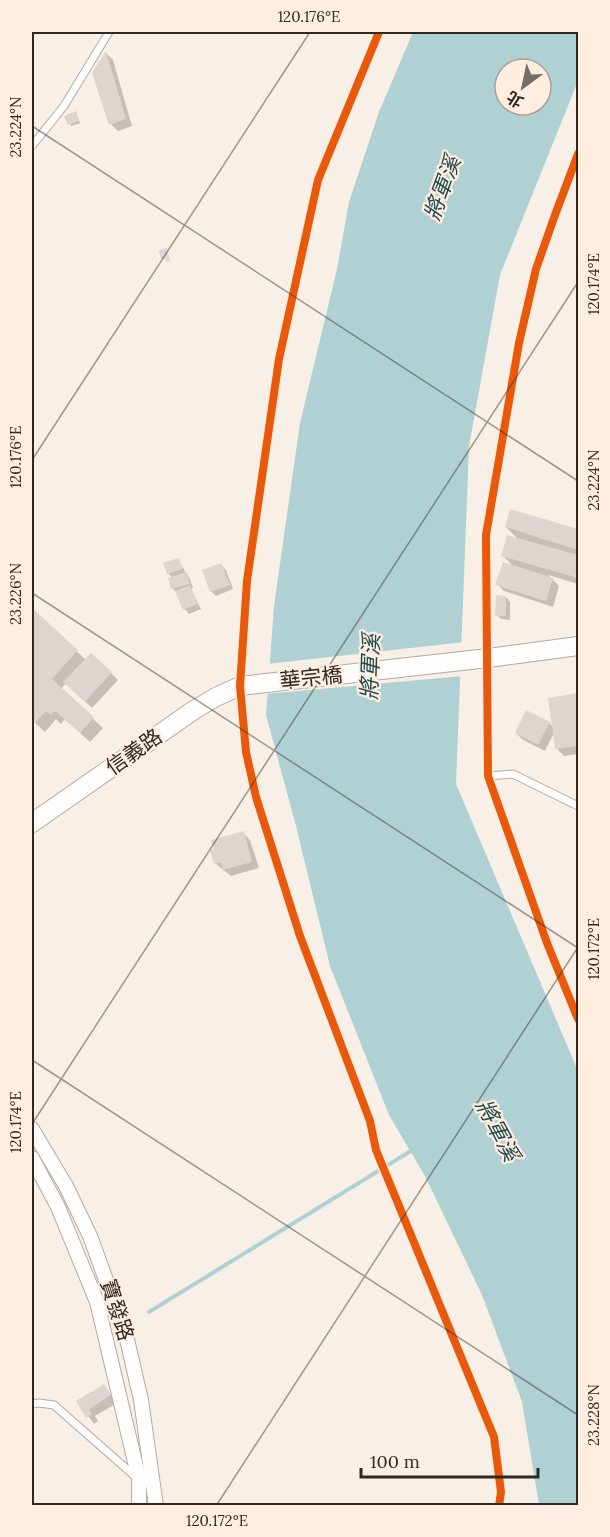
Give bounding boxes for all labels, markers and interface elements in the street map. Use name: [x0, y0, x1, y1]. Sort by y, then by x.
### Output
text: 120.176°E: [278, 7, 340, 26]
north arrow: [493, 57, 553, 117]
text: 北: [503, 87, 527, 112]
text: 23.224°N: [6, 96, 25, 158]
water label: 將軍溪: [418, 149, 467, 224]
text: 120.174°E: [584, 253, 603, 315]
text: 120.176°E: [6, 426, 25, 488]
text: 23.224°N: [584, 449, 603, 511]
text: 23.226°N: [6, 563, 25, 625]
water label: 將軍溪: [355, 631, 385, 700]
street label: 華宗橋: [278, 661, 344, 694]
street label: 信義路: [100, 722, 167, 781]
text: 120.172°E: [584, 918, 603, 980]
text: 120.174°E: [6, 1091, 25, 1153]
water label: 將軍溪: [470, 1094, 527, 1168]
street label: 寶發路: [95, 1276, 140, 1344]
text: 23.228°N: [584, 1384, 603, 1446]
scale bar: [361, 1441, 538, 1479]
text: 100 m: [370, 1450, 420, 1473]
text: 120.172°E: [186, 1511, 248, 1530]

